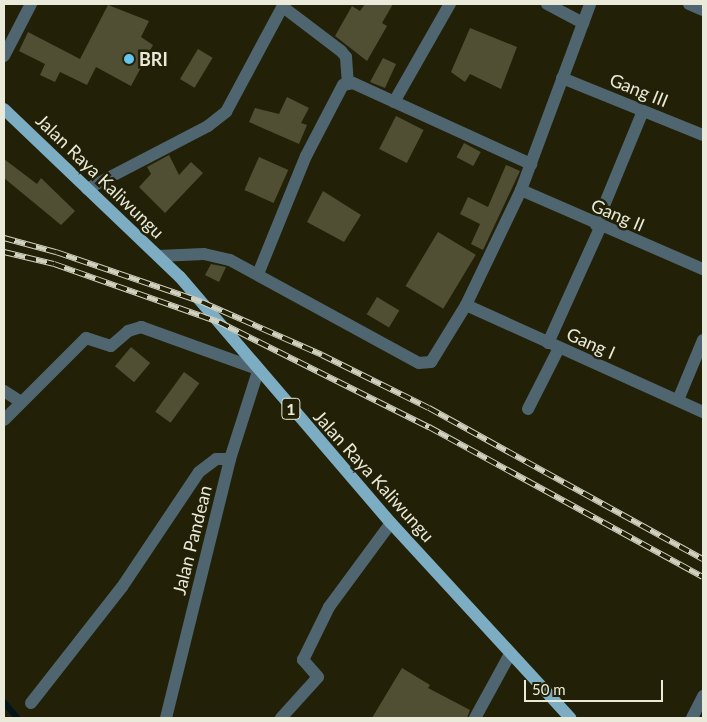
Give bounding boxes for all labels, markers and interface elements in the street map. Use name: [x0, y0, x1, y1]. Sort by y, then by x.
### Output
place label: BRI: [139, 48, 168, 70]
marker: BRI: [123, 53, 135, 65]
street label: Gang III: [607, 69, 671, 111]
street label: Jalan Raya Kaliwungu: [32, 109, 168, 243]
street label: Gang II: [588, 194, 648, 236]
street label: Gang I: [563, 323, 619, 363]
road number: 1: [281, 396, 301, 422]
street label: Jalan Raya Kaliwungu: [309, 406, 439, 546]
street label: Jalan Pandean: [168, 483, 216, 597]
scale bar: [527, 670, 666, 702]
text: 50 m: [532, 680, 566, 698]

